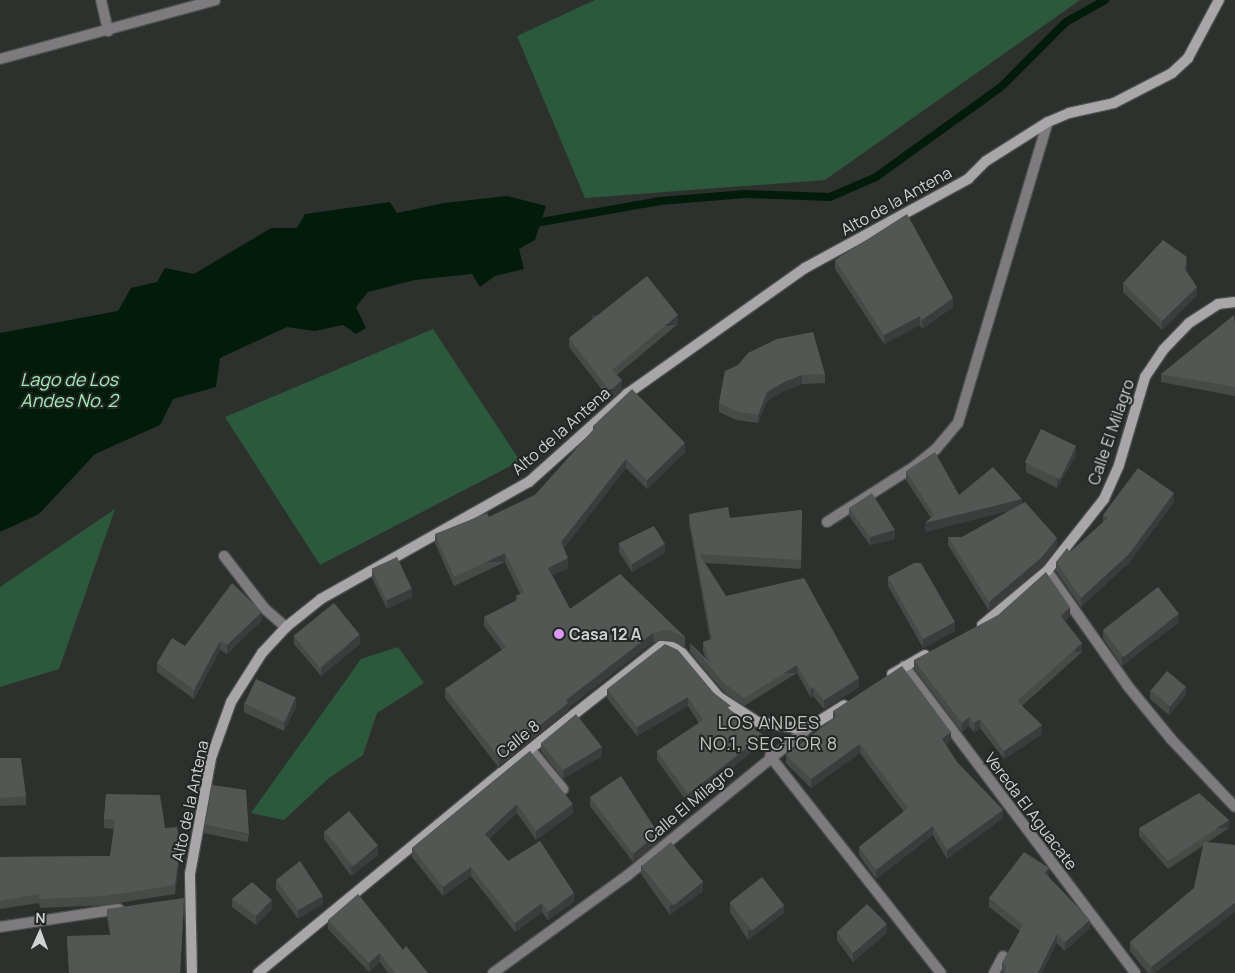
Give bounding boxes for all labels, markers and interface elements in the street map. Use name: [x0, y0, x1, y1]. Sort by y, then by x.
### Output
street label: Alto de la Antena: [837, 163, 955, 239]
water label: Lago de Los Andes No. 2: [20, 369, 118, 412]
street label: Calle El Milagro: [1084, 377, 1138, 487]
street label: Alto de la Antena: [508, 383, 614, 479]
place label: Casa 12 A: [569, 624, 642, 644]
marker: Casa 12 A: [553, 628, 565, 640]
district label: LOS ANDES NO.1, SECTOR 8: [698, 712, 840, 754]
street label: Calle 8: [493, 716, 543, 762]
street label: Alto de la Antena: [168, 738, 212, 864]
street label: Vereda El Aguacate: [981, 749, 1081, 873]
street label: Calle El Milagro: [640, 761, 738, 847]
north arrow: [15, 908, 65, 958]
text: N: [35, 908, 46, 927]

